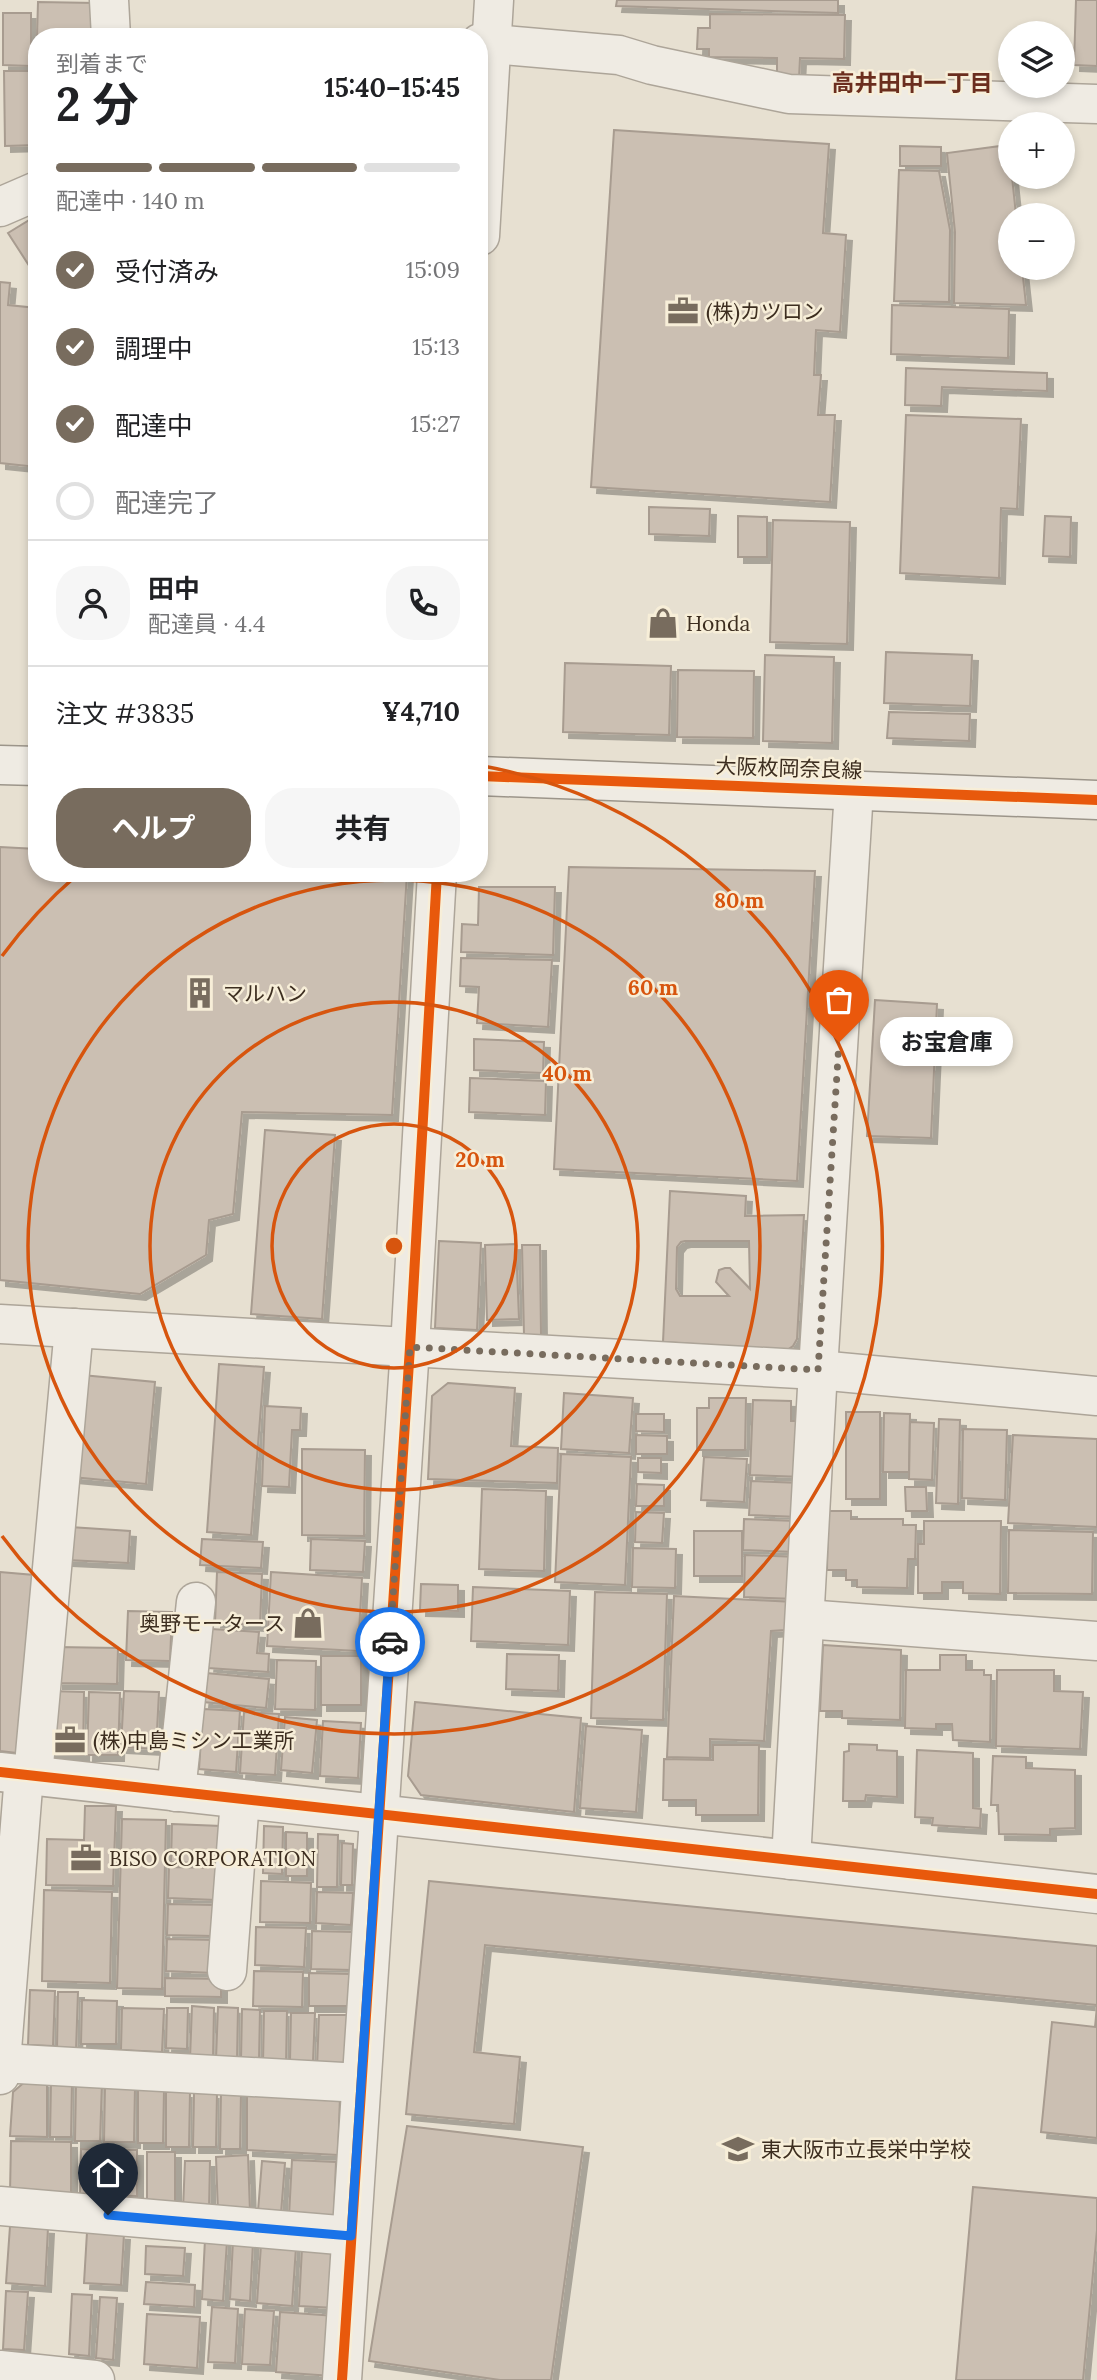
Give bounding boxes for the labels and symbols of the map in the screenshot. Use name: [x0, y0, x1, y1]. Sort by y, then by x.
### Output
district label: 高井田中一丁目: [832, 68, 993, 97]
office icon: (株)カツロン: [666, 294, 700, 328]
place label: (株)カツロン: [706, 298, 824, 325]
shop icon: Honda: [646, 606, 680, 640]
place label: Honda: [686, 610, 751, 637]
street label: 大阪枚岡奈良線: [715, 752, 863, 784]
text: 80 m: [714, 887, 764, 914]
pin: [809, 970, 869, 1042]
text: 60 m: [628, 974, 678, 1001]
building icon: マルハン: [183, 976, 217, 1010]
place label: マルハン: [223, 980, 307, 1007]
callout: お宝倉庫: [881, 1018, 1014, 1066]
text: 40 m: [542, 1060, 592, 1087]
text: 20 m: [455, 1146, 505, 1173]
centre of rings: [382, 1234, 406, 1258]
shop icon: 奥野モータース: [291, 1606, 325, 1640]
courier: [355, 1607, 425, 1677]
place label: 奥野モータース: [139, 1610, 285, 1637]
office icon: (株)中島ミシン工業所: [53, 1723, 87, 1757]
place label: (株)中島ミシン工業所: [93, 1727, 295, 1754]
office icon: BISO CORPORATION: [69, 1841, 103, 1875]
place label: BISO CORPORATION: [109, 1845, 316, 1872]
school or university icon: 東大阪市立長栄中学校: [721, 2132, 755, 2166]
place label: 東大阪市立長栄中学校: [761, 2136, 971, 2163]
pin: [78, 2143, 138, 2215]

